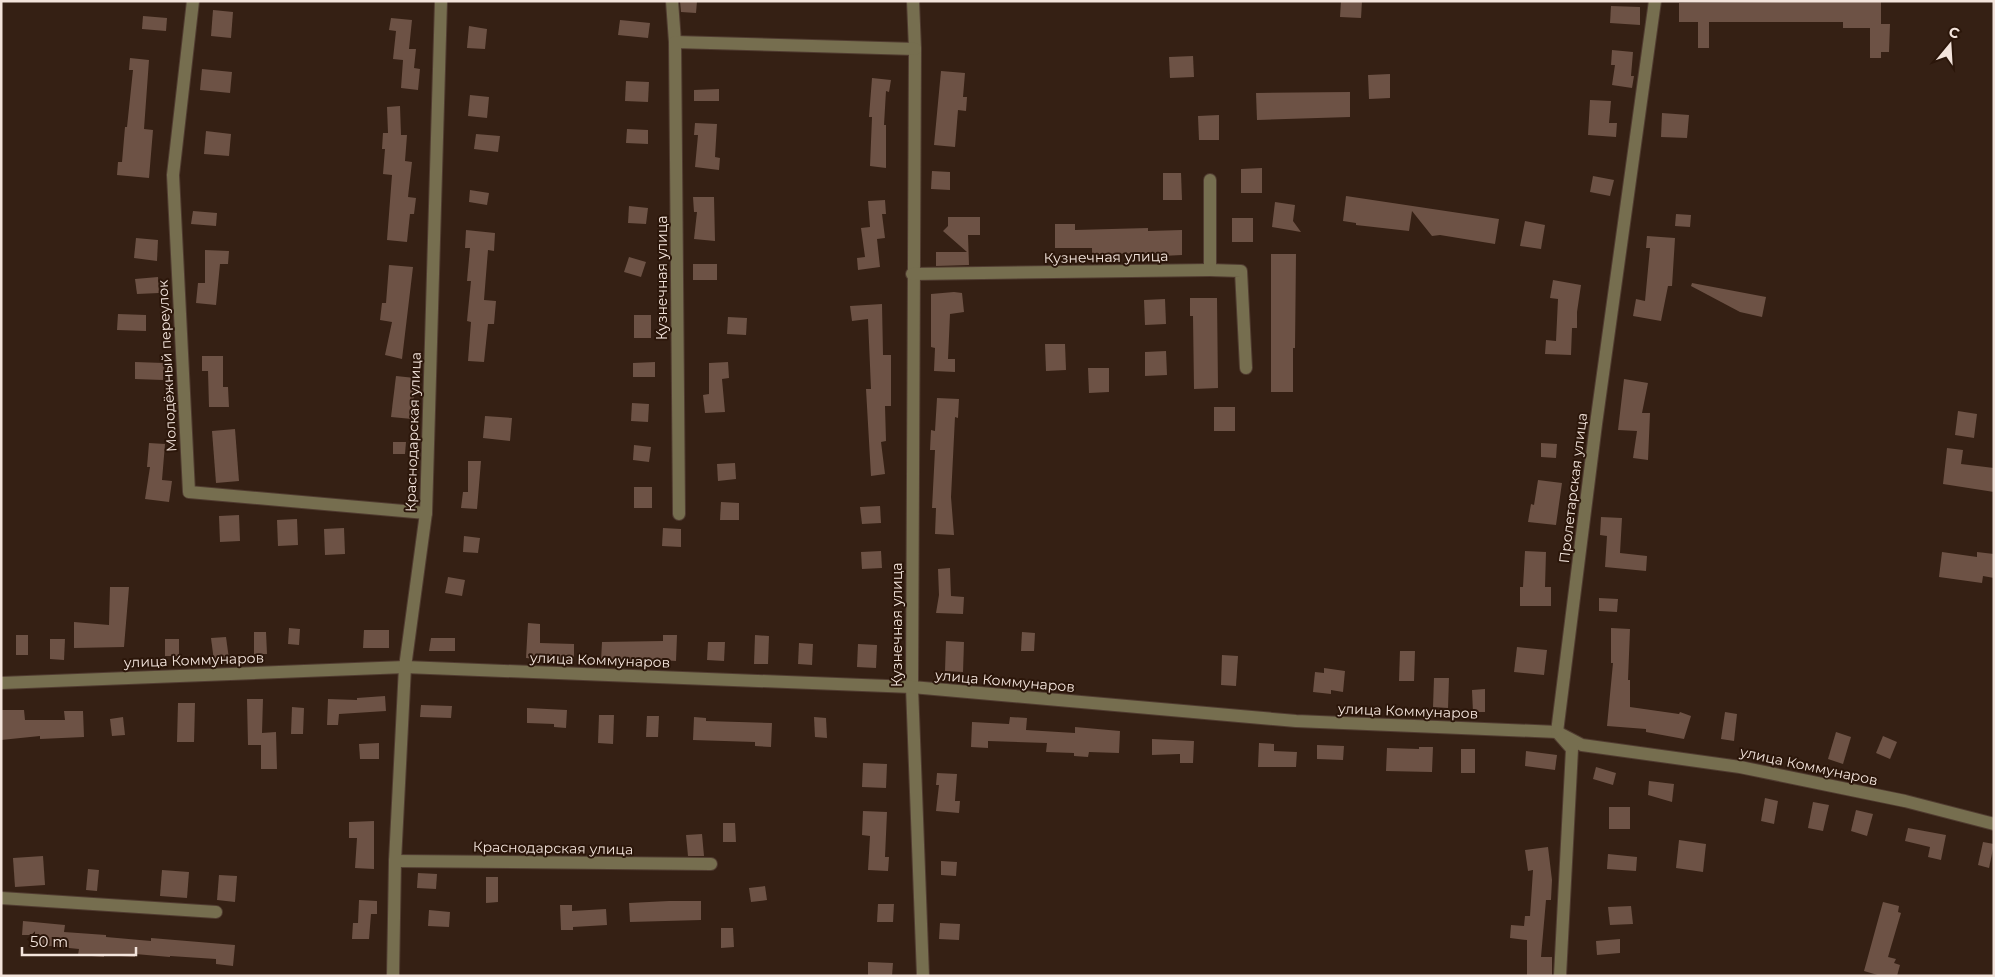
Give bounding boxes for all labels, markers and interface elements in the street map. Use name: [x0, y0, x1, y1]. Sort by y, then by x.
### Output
north arrow: [1925, 20, 1975, 70]
text: С: [1946, 23, 1962, 43]
street label: Кузнечная улица: [653, 216, 671, 340]
street label: Кузнечная улица: [1043, 247, 1169, 267]
street label: Молодёжный переулок: [153, 279, 181, 453]
street label: Краснодарская улица: [401, 352, 425, 512]
street label: Пролетарская улица: [1555, 412, 1591, 564]
street label: Кузнечная улица: [888, 563, 906, 687]
street label: улица Коммунаров: [123, 649, 264, 671]
street label: улица Коммунаров: [529, 649, 670, 671]
street label: улица Коммунаров: [933, 666, 1076, 696]
street label: улица Коммунаров: [1337, 700, 1478, 722]
street label: улица Коммунаров: [1738, 742, 1879, 789]
street label: Краснодарская улица: [473, 838, 633, 858]
scale bar: [22, 924, 136, 956]
text: 50 m: [30, 932, 68, 951]

